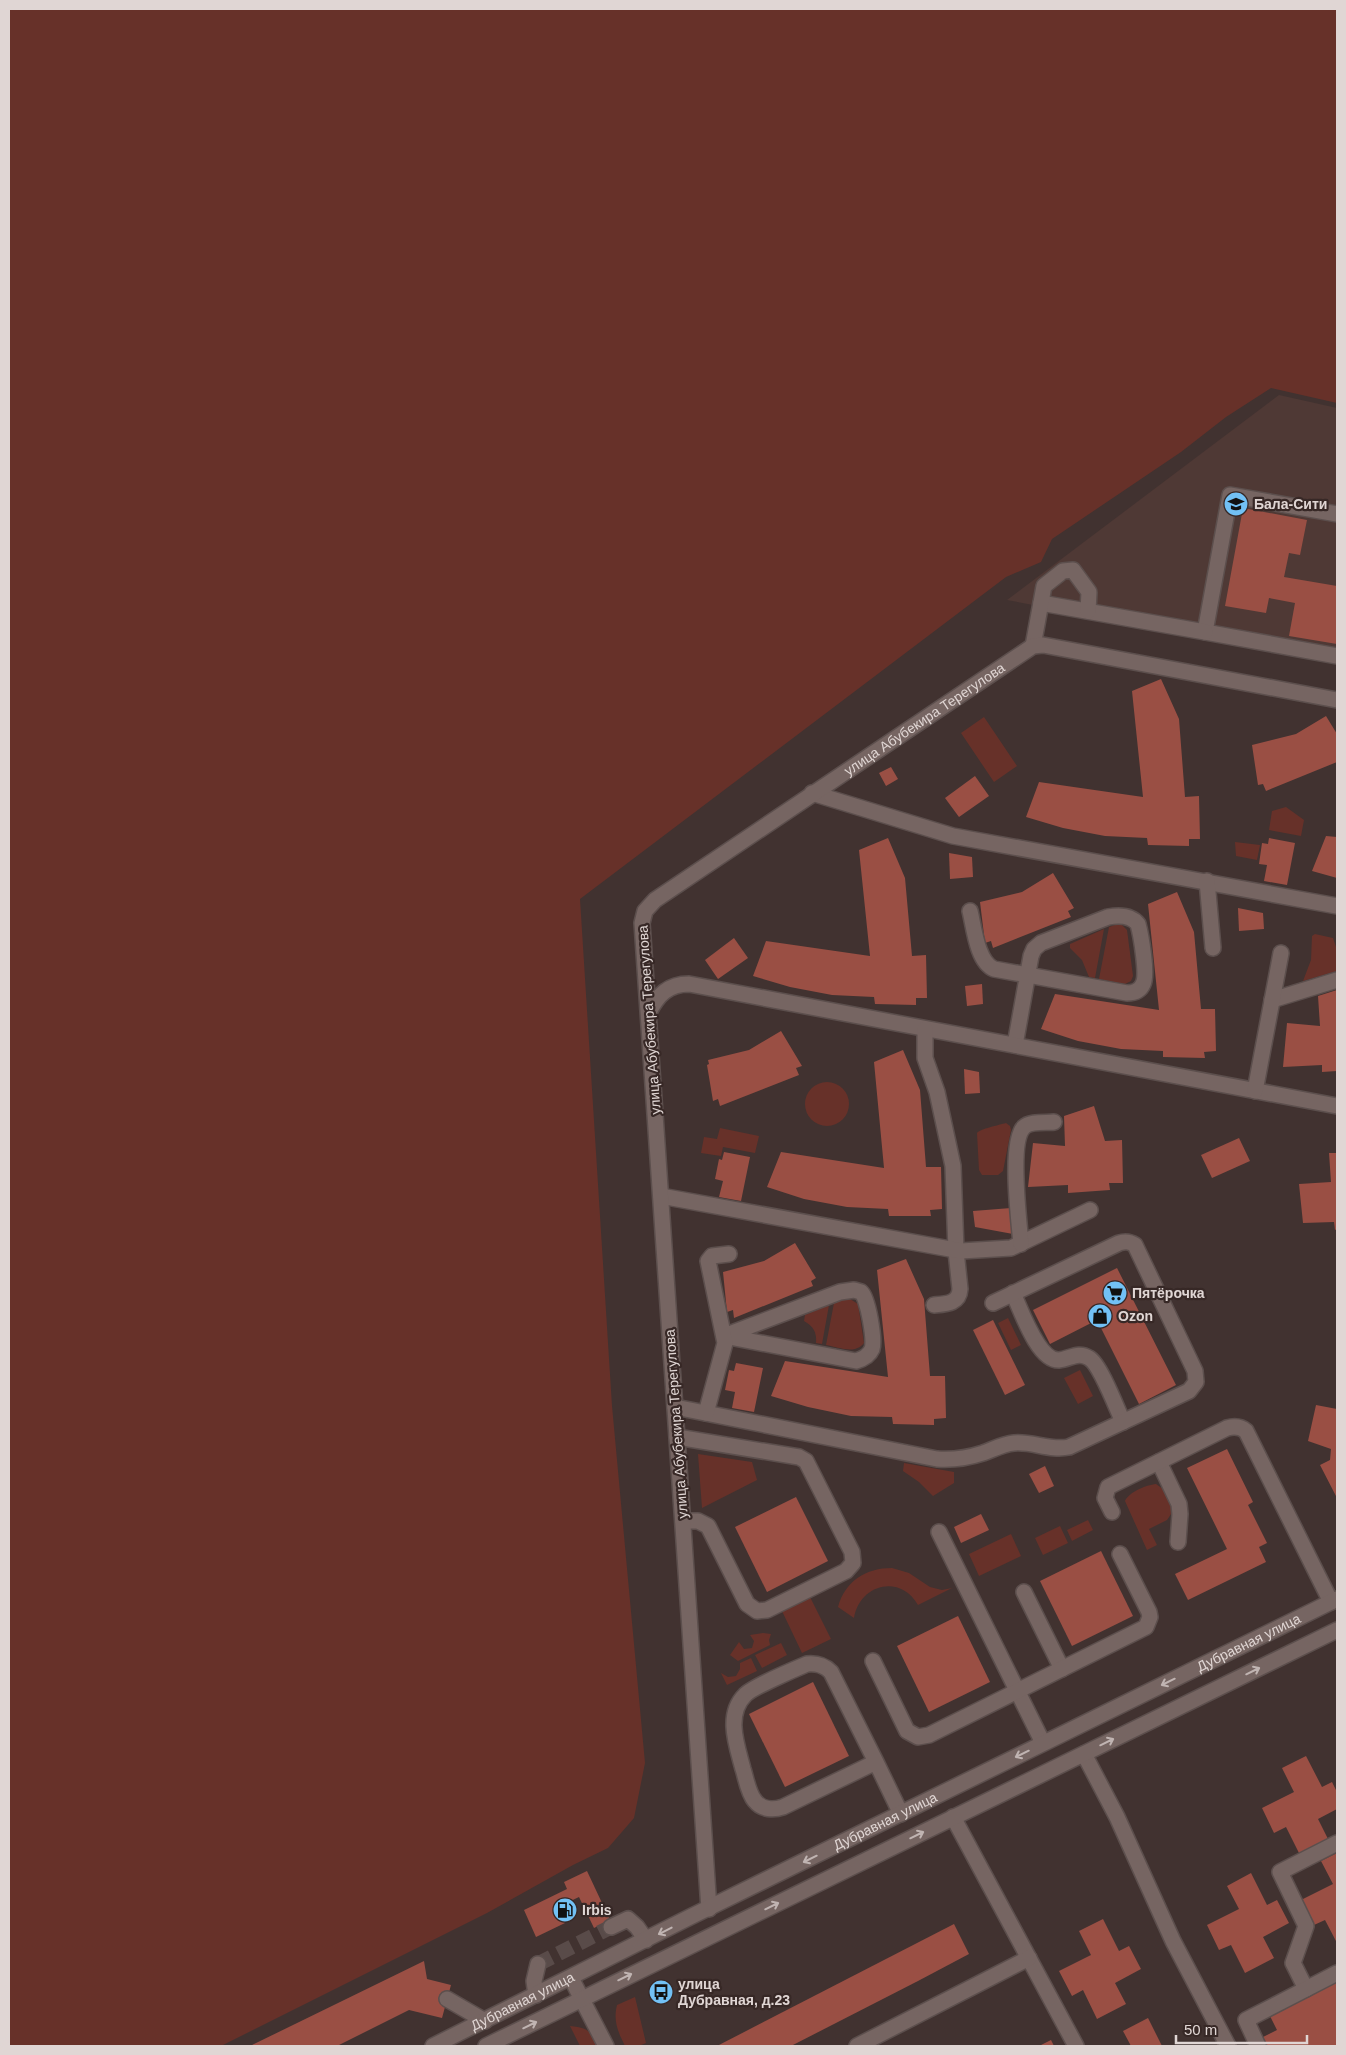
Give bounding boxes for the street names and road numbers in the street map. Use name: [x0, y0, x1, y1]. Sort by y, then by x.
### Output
street label: улица Абубекира Терегулова: [841, 659, 1008, 779]
street label: улица Абубекира Терегулова: [634, 925, 664, 1115]
street label: улица Абубекира Терегулова: [661, 1329, 691, 1519]
street label: Дубравная улица: [1194, 1610, 1303, 1675]
street label: Дубравная улица: [831, 1789, 940, 1853]
street label: Дубравная улица: [468, 1968, 577, 2034]

